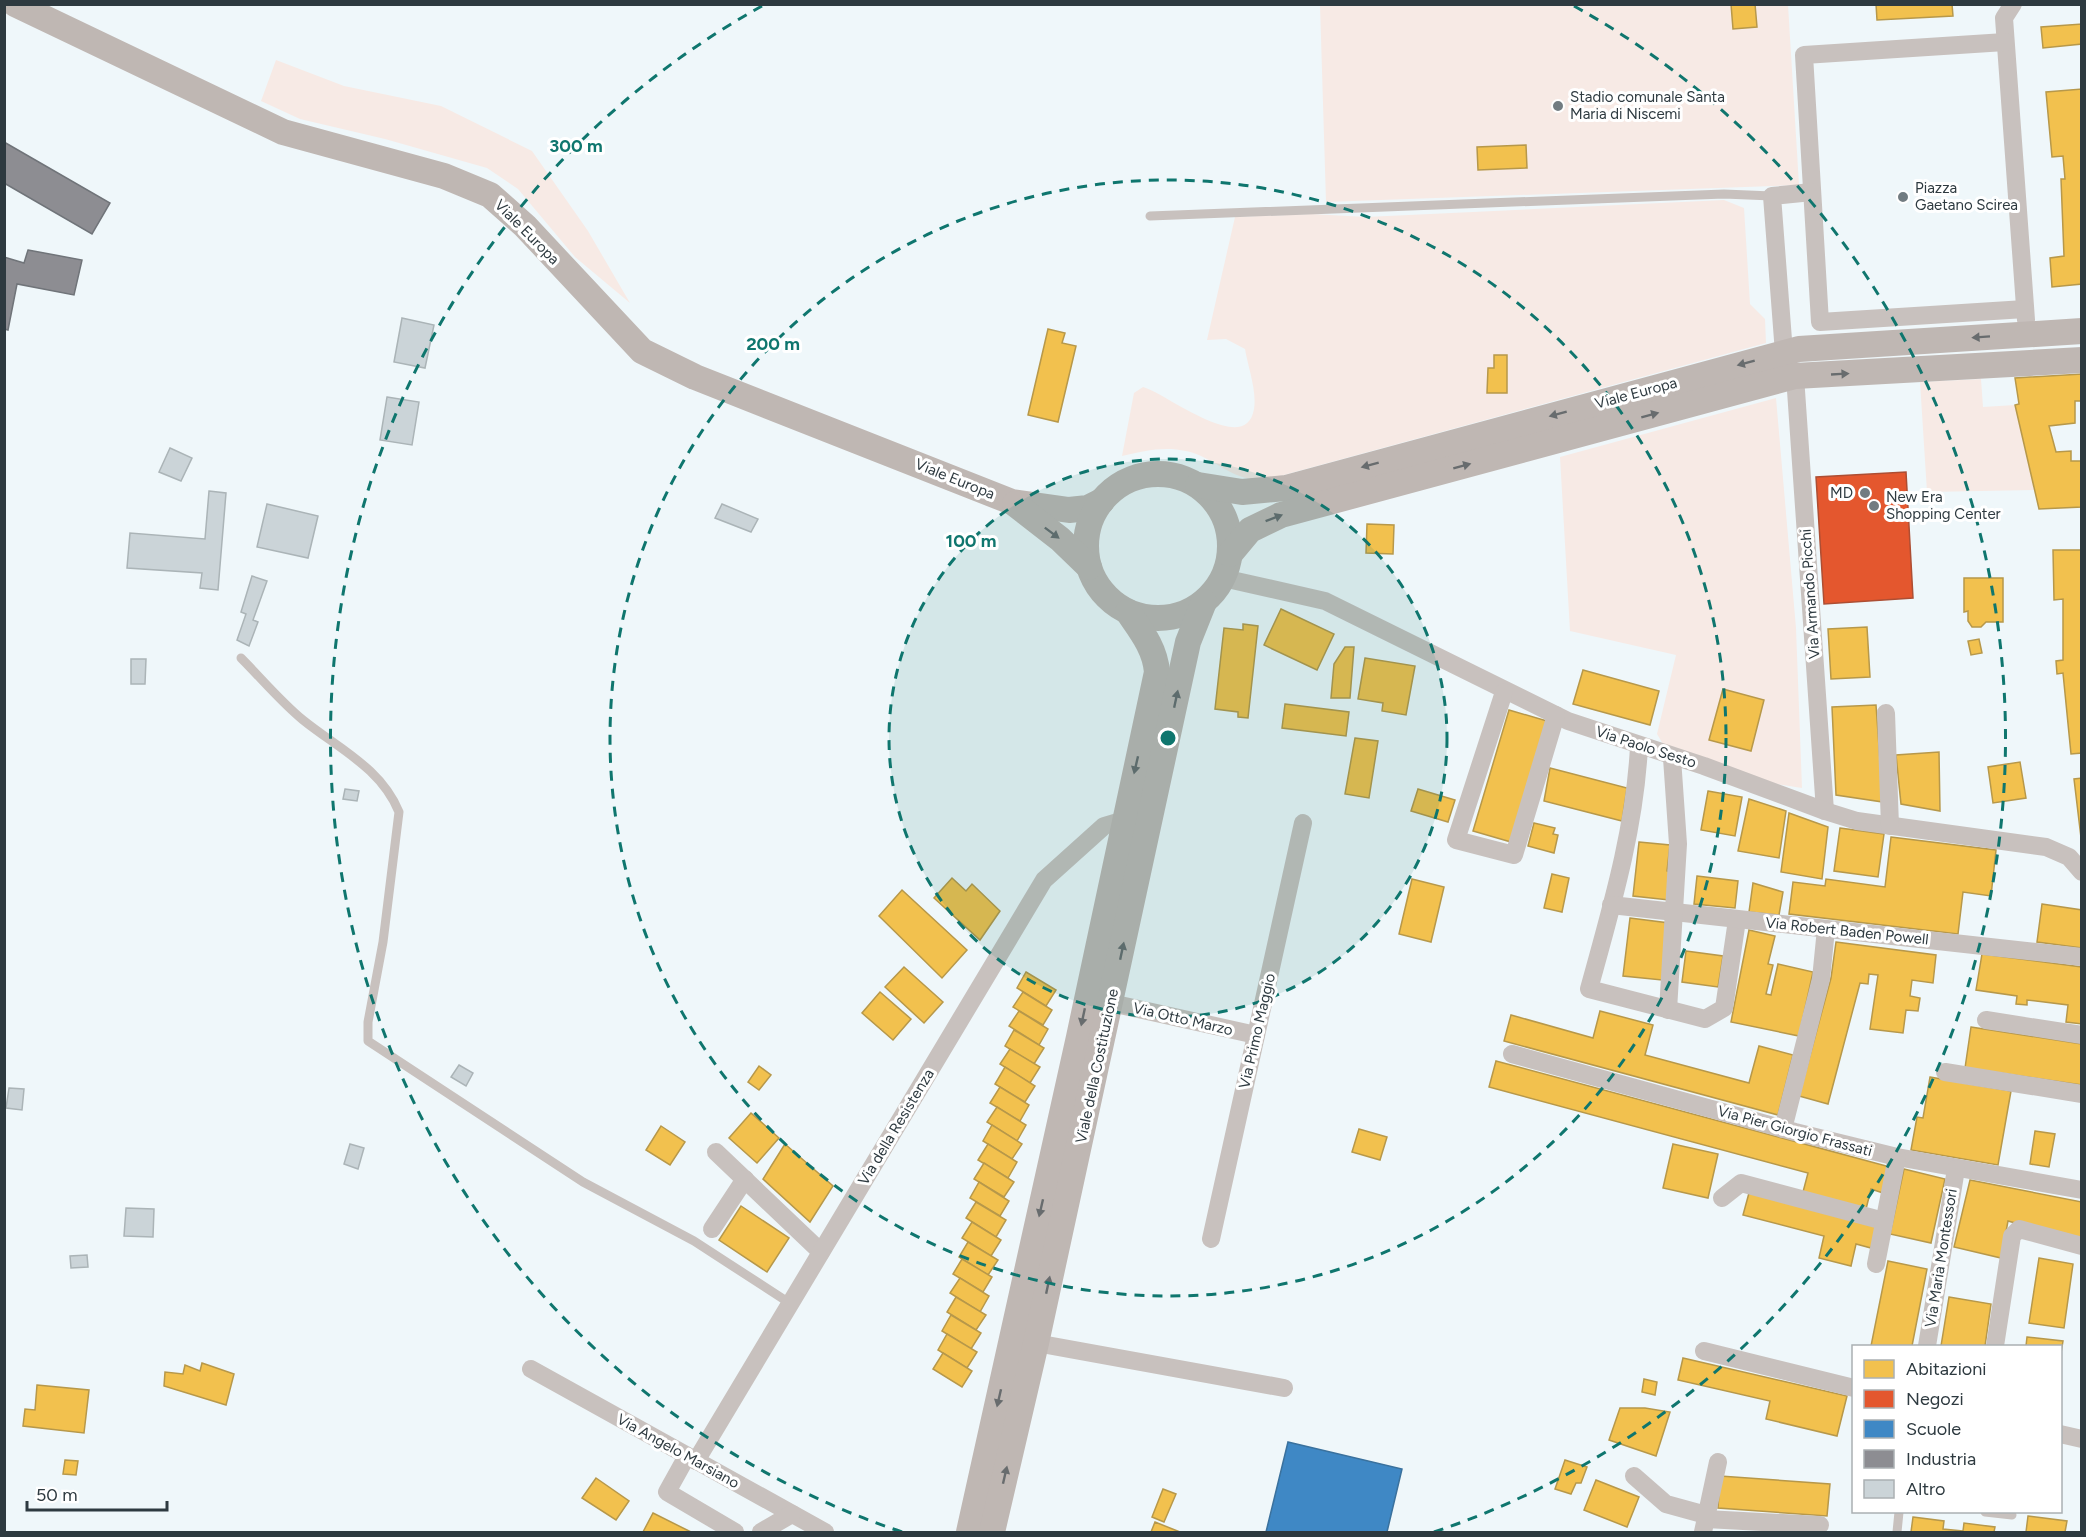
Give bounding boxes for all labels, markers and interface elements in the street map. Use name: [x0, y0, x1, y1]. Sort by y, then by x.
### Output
place label: Stadio comunale Santa Maria di Niscemi: [1570, 88, 1725, 123]
marker: Stadio comunale Santa Maria di Niscemi: [1551, 99, 1565, 113]
text: 300 m: [549, 135, 603, 157]
place label: Piazza Gaetano Scirea: [1915, 179, 2018, 214]
marker: Piazza Gaetano Scirea: [1896, 190, 1910, 204]
street label: Viale Europa: [491, 196, 563, 268]
text: 200 m: [746, 333, 800, 355]
one-way arrow: [1972, 333, 1991, 342]
one-way arrow: [1737, 359, 1756, 369]
one-way arrow: [1830, 369, 1849, 378]
street label: Viale Europa: [1593, 373, 1679, 413]
one-way arrow: [1549, 410, 1567, 419]
one-way arrow: [1641, 410, 1659, 419]
street label: Viale Europa: [913, 455, 997, 503]
one-way arrow: [1361, 461, 1379, 470]
one-way arrow: [1453, 461, 1471, 470]
place label: MD: [1830, 484, 1853, 502]
marker: MD: [1858, 486, 1872, 500]
place label: New Era Shopping Center: [1886, 488, 2001, 523]
marker: New Era Shopping Center: [1867, 499, 1881, 513]
one-way arrow: [1265, 513, 1283, 522]
one-way arrow: [1043, 527, 1059, 539]
street label: Via Armando Picchi: [1796, 528, 1824, 660]
text: 100 m: [946, 530, 996, 552]
one-way arrow: [1171, 690, 1181, 708]
street label: Via Paolo Sesto: [1594, 722, 1699, 772]
centre of rings: [1158, 728, 1178, 748]
one-way arrow: [1131, 756, 1141, 774]
street label: Via Robert Baden Powell: [1764, 913, 1930, 949]
one-way arrow: [1117, 942, 1127, 961]
street label: Via Primo Maggio: [1235, 971, 1279, 1090]
street label: Viale della Costituzione: [1072, 987, 1122, 1145]
street label: Via Otto Marzo: [1131, 999, 1235, 1039]
one-way arrow: [1078, 1008, 1088, 1027]
street label: Via della Resistenza: [854, 1066, 938, 1188]
street label: Via Pier Giorgio Frassati: [1716, 1102, 1874, 1160]
street label: Via Maria Montessori: [1921, 1187, 1961, 1329]
one-way arrow: [1036, 1199, 1046, 1217]
one-way arrow: [1044, 1276, 1054, 1295]
legend: [1852, 1345, 2062, 1513]
text: Abitazioni: [1906, 1358, 1987, 1380]
text: Negozi: [1906, 1388, 1964, 1410]
one-way arrow: [994, 1389, 1003, 1408]
street label: Via Angelo Marsiano: [614, 1410, 743, 1492]
text: Scuole: [1906, 1418, 1961, 1440]
text: Industria: [1906, 1448, 1976, 1470]
one-way arrow: [1000, 1466, 1010, 1485]
scale bar: [27, 1474, 166, 1512]
text: Altro: [1906, 1478, 1945, 1500]
text: 50 m: [36, 1484, 78, 1506]

